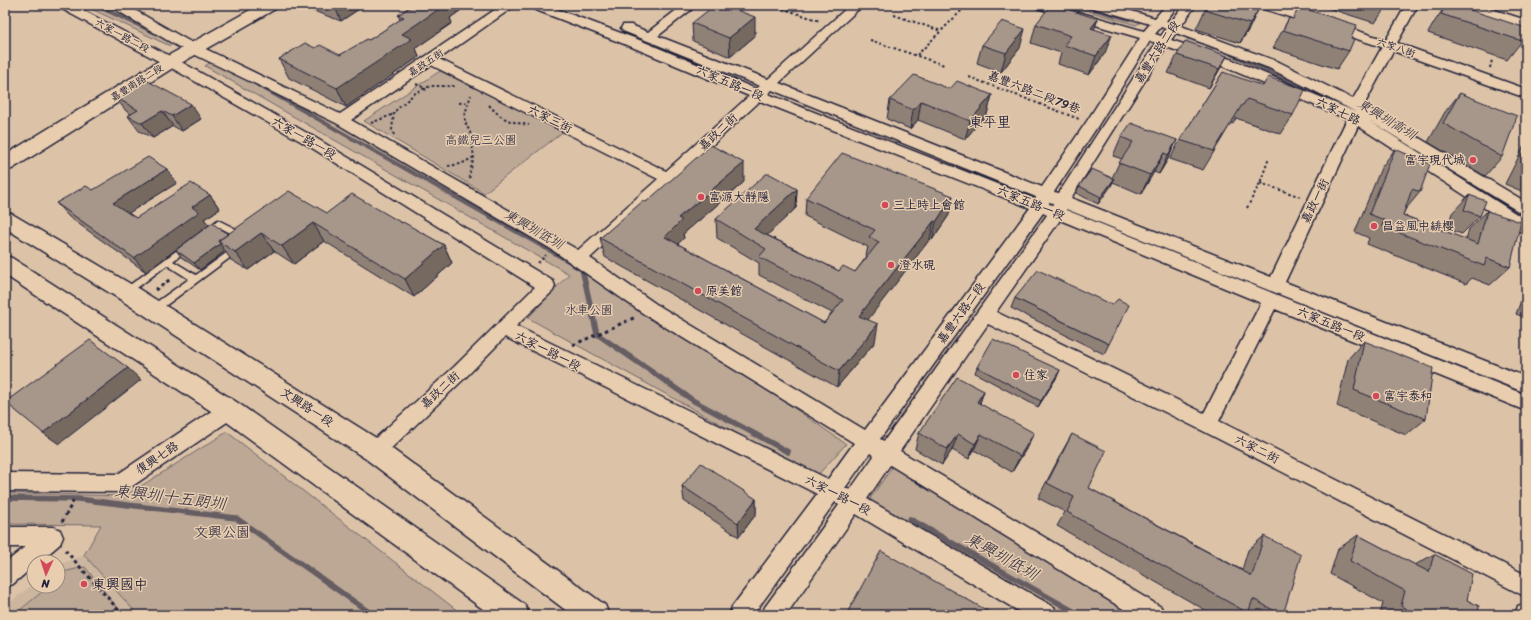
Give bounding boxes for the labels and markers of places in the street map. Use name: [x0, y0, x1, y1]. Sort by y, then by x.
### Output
place label: 富宇現代城: [1405, 149, 1465, 171]
marker: 富宇現代城: [1468, 155, 1478, 165]
place label: 富源大靜隱: [709, 186, 769, 208]
marker: 富源大靜隱: [696, 192, 706, 202]
place label: 三上時上會館: [893, 194, 965, 216]
marker: 三上時上會館: [880, 200, 890, 210]
place label: 昌益風中緋櫻: [1382, 215, 1454, 237]
marker: 昌益風中緋櫻: [1369, 221, 1379, 231]
place label: 澄水硯: [899, 254, 935, 276]
marker: 澄水硯: [886, 260, 896, 270]
place label: 原美館: [706, 280, 742, 302]
marker: 原美館: [693, 286, 703, 296]
place label: 住家: [1024, 364, 1048, 386]
marker: 住家: [1011, 370, 1021, 380]
place label: 富宇泰和: [1384, 385, 1432, 407]
marker: 富宇泰和: [1371, 391, 1381, 401]
place label: 東興國中: [92, 572, 148, 597]
marker: 東興國中: [79, 579, 89, 589]

